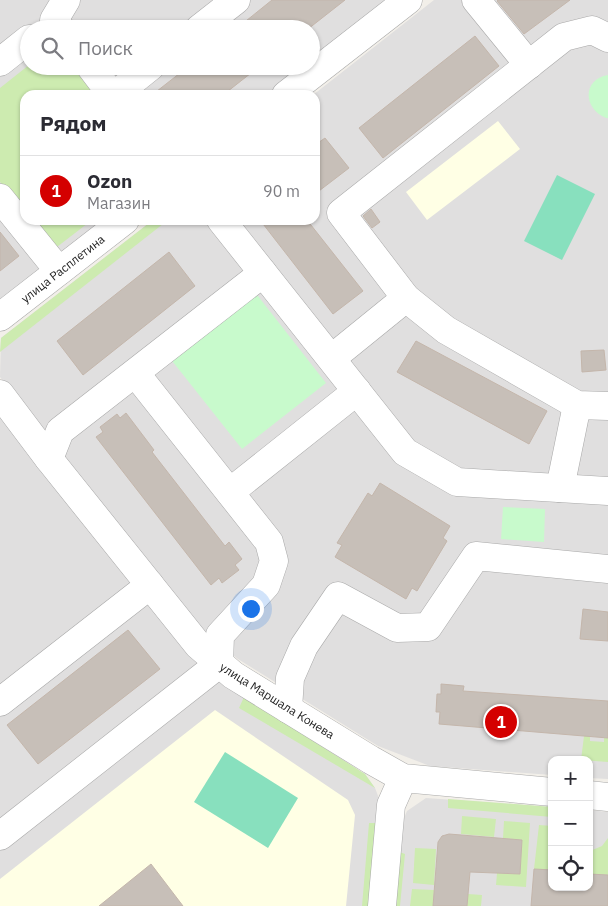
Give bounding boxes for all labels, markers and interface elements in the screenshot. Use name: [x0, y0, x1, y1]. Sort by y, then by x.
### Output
search box: [20, 20, 320, 75]
icon: search: [38, 34, 66, 62]
text: Поиск: [78, 36, 133, 60]
text: Рядом: [40, 109, 107, 137]
text: Ozon: [87, 169, 132, 193]
text: 1: [51, 181, 61, 201]
text: 90 m: [263, 181, 300, 201]
text: Магазин: [87, 193, 151, 213]
street label: улица Расплетина: [18, 231, 108, 306]
your location: [238, 596, 264, 622]
street label: улица Маршала Конева: [217, 659, 338, 742]
pin: 1: [485, 703, 517, 741]
map controls: [548, 756, 593, 891]
button: +: [548, 756, 593, 801]
button: −: [548, 801, 593, 846]
button: locate: [548, 846, 593, 891]

